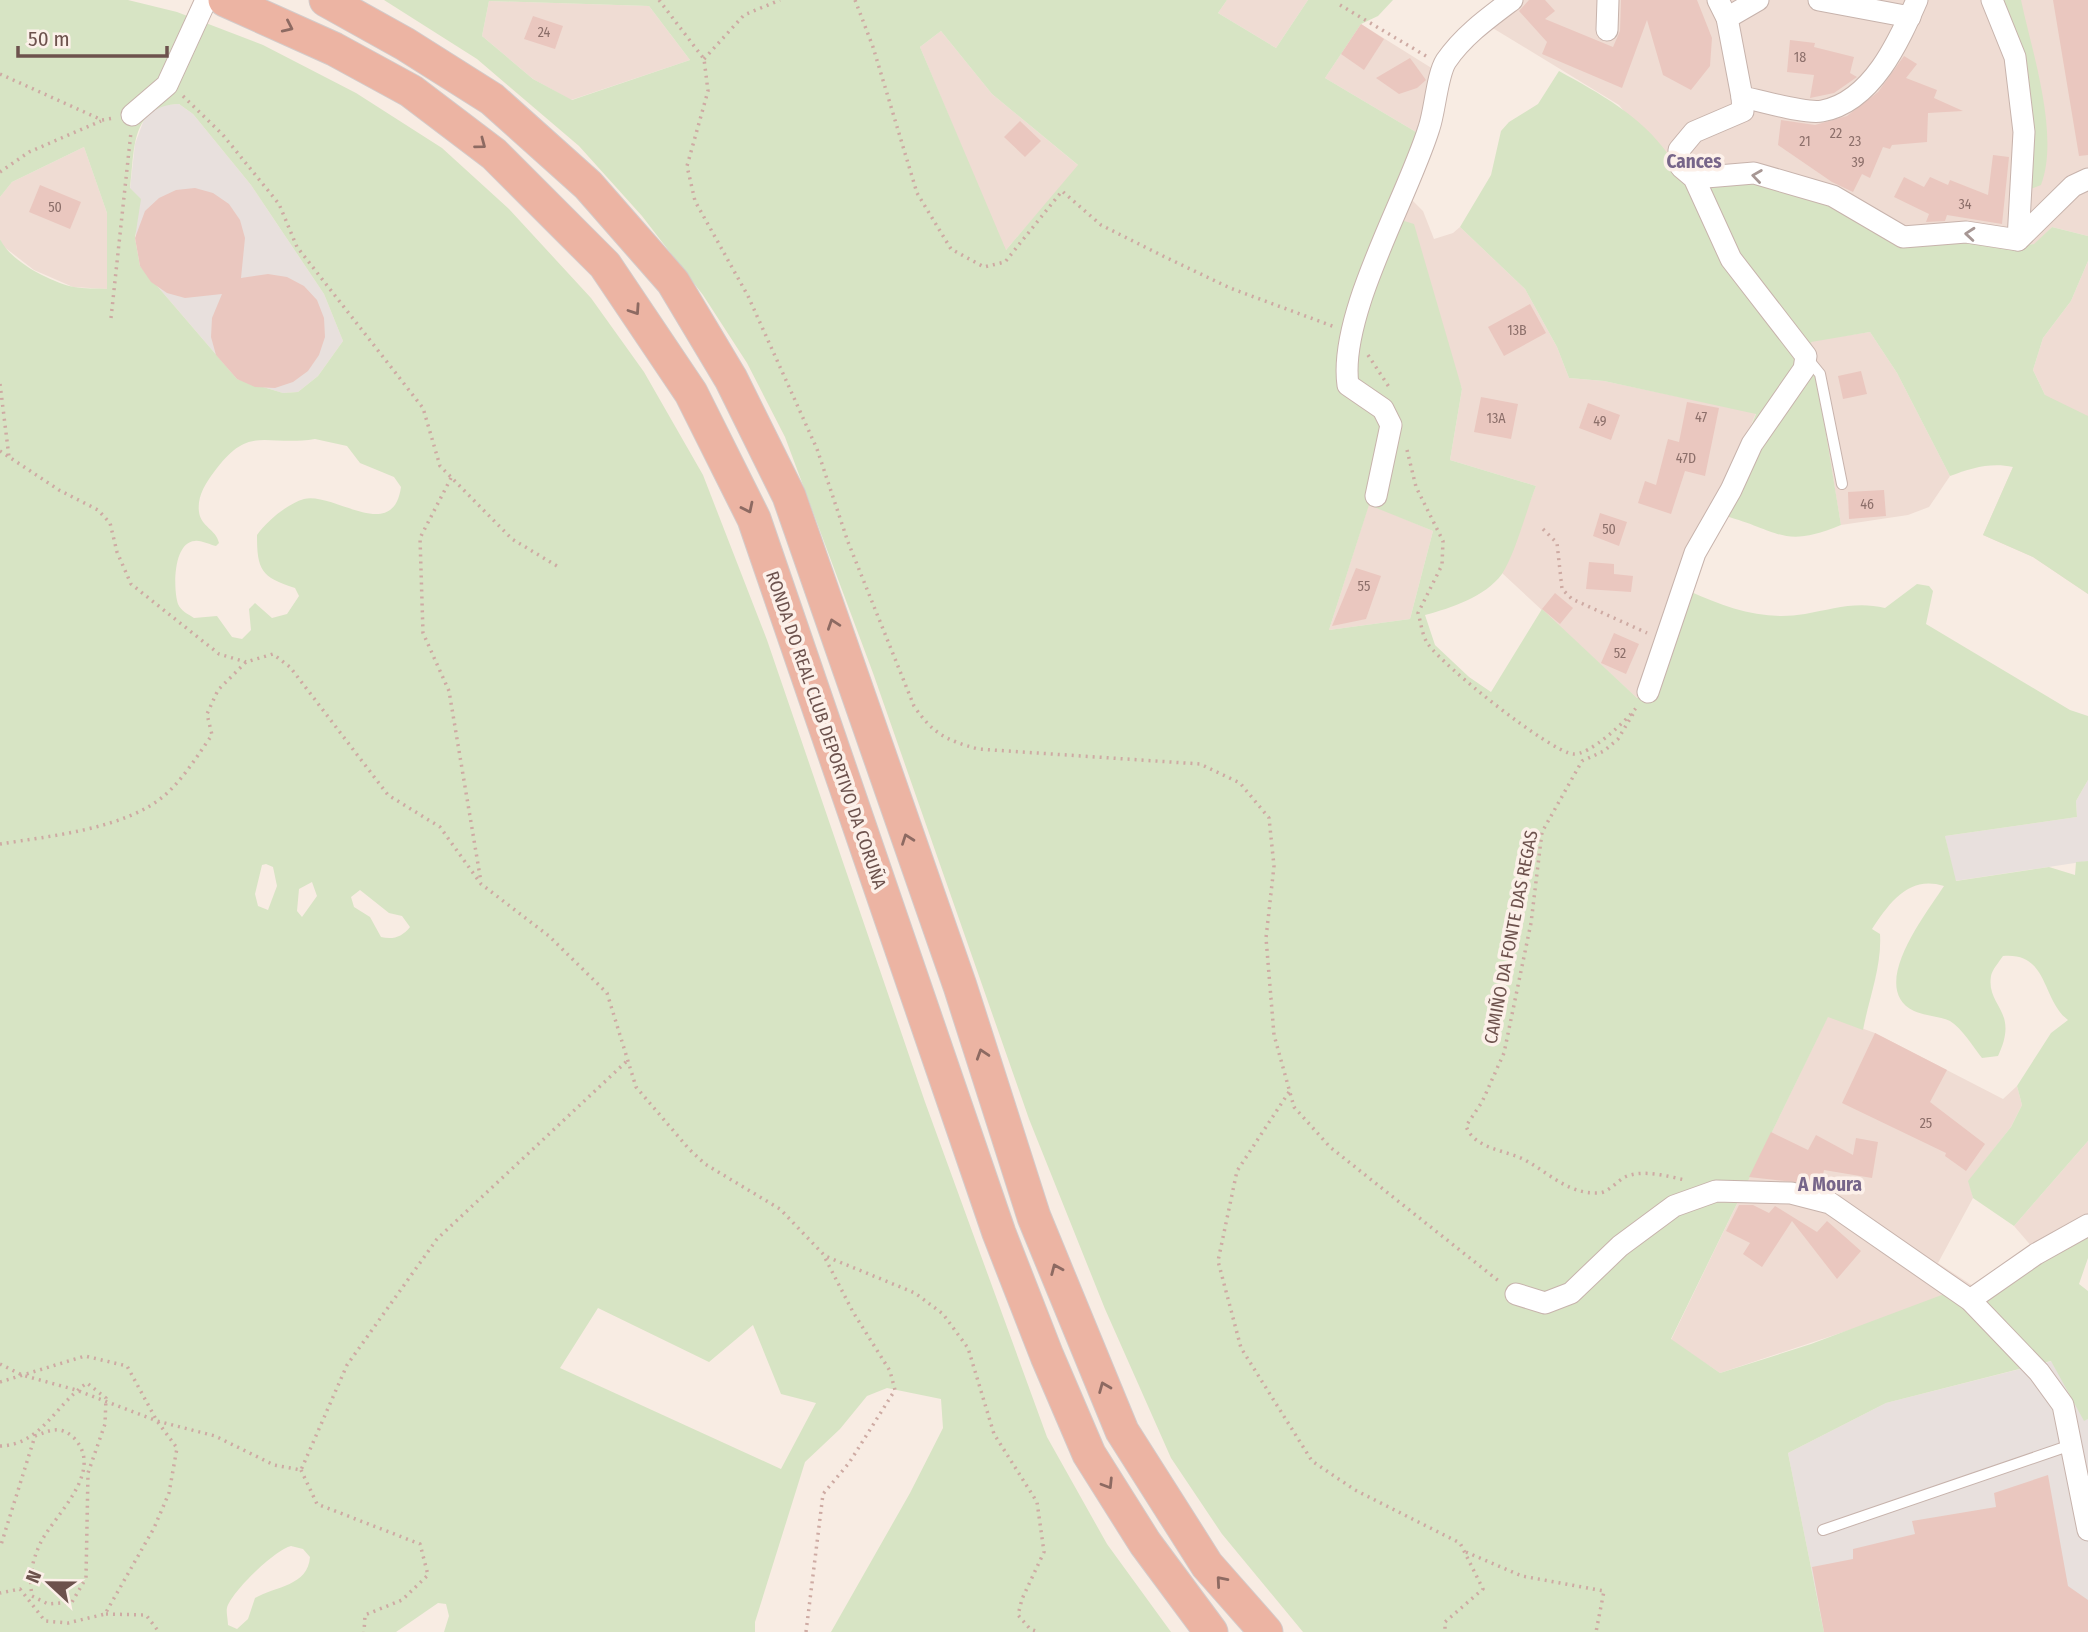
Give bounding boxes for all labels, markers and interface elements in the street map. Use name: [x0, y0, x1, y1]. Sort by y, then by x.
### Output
scale bar: [18, 14, 166, 58]
one-way arrow: [280, 19, 293, 33]
house number: 24: [538, 24, 551, 41]
text: 50 m: [28, 26, 70, 52]
house number: 18: [1794, 49, 1806, 66]
house number: 22: [1830, 125, 1842, 142]
house number: 21: [1799, 133, 1811, 150]
house number: 23: [1849, 133, 1861, 150]
one-way arrow: [474, 136, 486, 149]
district label: Cances: [1666, 150, 1722, 173]
house number: 39: [1852, 154, 1865, 171]
one-way arrow: [1751, 169, 1763, 184]
house number: 34: [1958, 196, 1972, 213]
house number: 50: [48, 199, 62, 216]
one-way arrow: [1965, 227, 1976, 242]
one-way arrow: [627, 303, 640, 316]
house number: 13B: [1507, 322, 1527, 339]
house number: 47: [1695, 409, 1707, 426]
house number: 13A: [1486, 410, 1506, 427]
house number: 49: [1593, 413, 1607, 430]
house number: 47D: [1676, 450, 1696, 467]
house number: 46: [1860, 496, 1874, 513]
one-way arrow: [740, 501, 754, 513]
house number: 50: [1602, 521, 1616, 538]
street label: RONDA DO REAL CLUB DEPORTIVO DA CORUÑA: [761, 568, 891, 892]
house number: 55: [1358, 578, 1370, 595]
one-way arrow: [827, 619, 841, 631]
house number: 52: [1614, 645, 1626, 662]
street label: CAMIÑO DA FONTE DAS REGAS: [1479, 828, 1543, 1046]
one-way arrow: [901, 834, 915, 846]
one-way arrow: [976, 1048, 990, 1061]
house number: 25: [1920, 1115, 1932, 1132]
district label: A Moura: [1797, 1173, 1862, 1196]
one-way arrow: [1051, 1264, 1065, 1276]
one-way arrow: [1099, 1381, 1113, 1393]
one-way arrow: [1099, 1476, 1112, 1489]
north arrow: [14, 1548, 84, 1618]
text: N: [21, 1567, 46, 1586]
one-way arrow: [1217, 1576, 1229, 1589]

